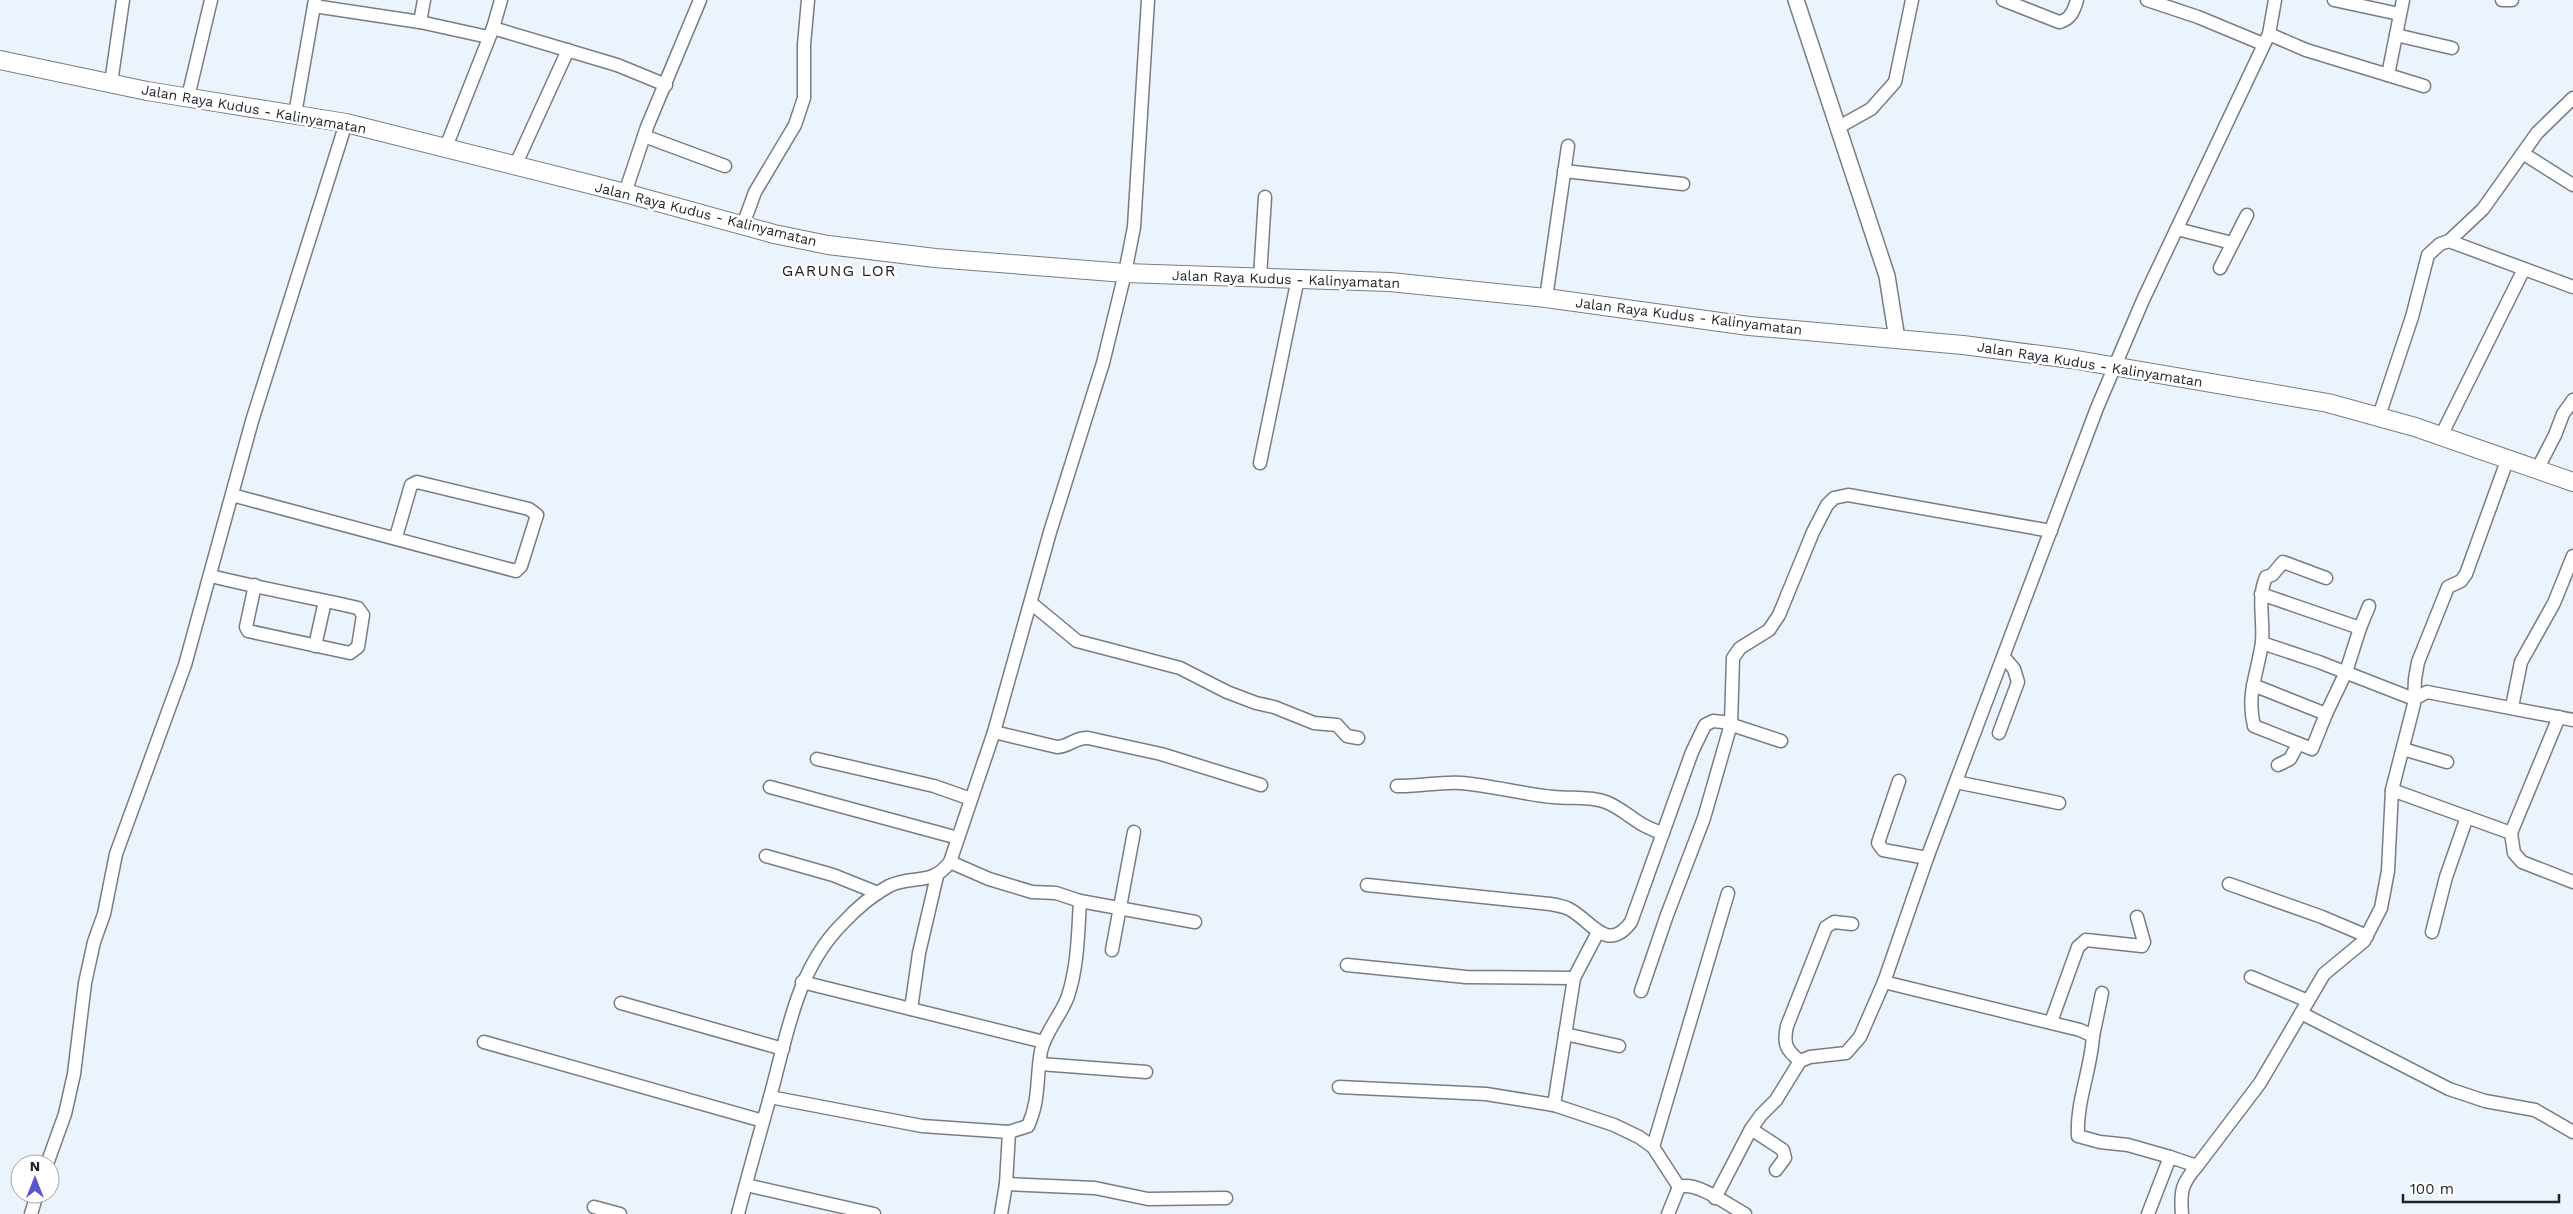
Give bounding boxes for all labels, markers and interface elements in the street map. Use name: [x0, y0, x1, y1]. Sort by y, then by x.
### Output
street label: Jalan Raya Kudus - Kalinyamatan: [140, 81, 368, 137]
street label: Jalan Raya Kudus - Kalinyamatan: [593, 179, 819, 249]
district label: GARUNG LOR: [782, 261, 896, 280]
street label: Jalan Raya Kudus - Kalinyamatan: [1172, 267, 1400, 291]
street label: Jalan Raya Kudus - Kalinyamatan: [1575, 294, 1803, 338]
street label: Jalan Raya Kudus - Kalinyamatan: [1976, 338, 2204, 390]
north arrow: [10, 1154, 60, 1204]
text: N: [30, 1158, 40, 1174]
scale bar: [2403, 1172, 2559, 1204]
text: 100 m: [2410, 1180, 2454, 1198]

